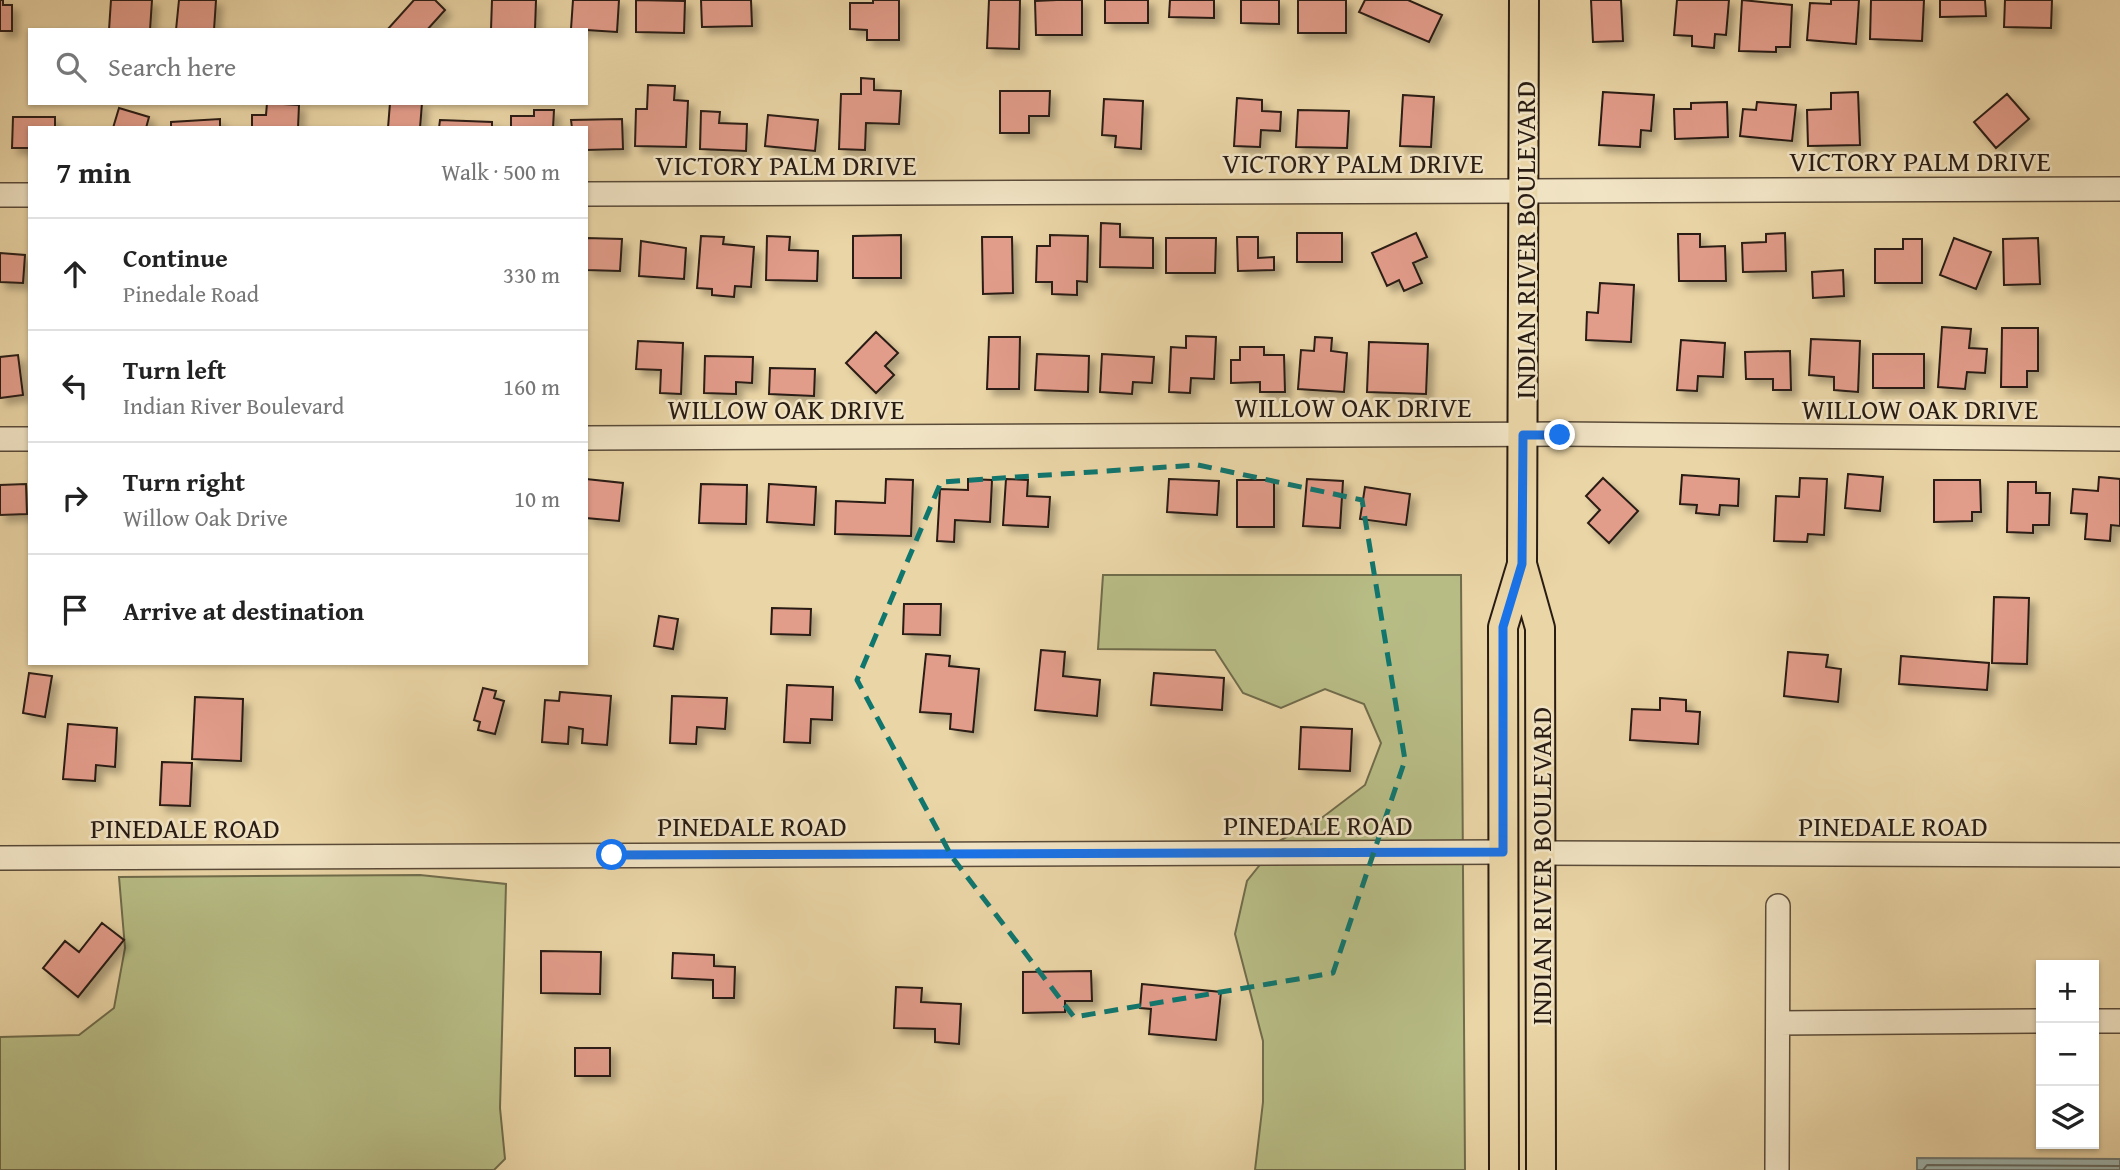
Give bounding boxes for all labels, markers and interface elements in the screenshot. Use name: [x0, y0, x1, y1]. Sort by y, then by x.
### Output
search box: [28, 28, 588, 105]
text: Search here: [108, 47, 236, 86]
icon: search: [52, 48, 90, 86]
street label: INDIAN RIVER BOULEVARD: [1504, 81, 1545, 399]
street label: VICTORY PALM DRIVE: [1789, 140, 2051, 181]
street label: VICTORY PALM DRIVE: [1222, 142, 1484, 183]
street label: VICTORY PALM DRIVE: [655, 144, 917, 185]
text: 7 min: [56, 150, 131, 194]
text: Walk · 500 m: [441, 155, 560, 188]
text: Continue: [123, 238, 228, 277]
icon: ahead: [56, 255, 94, 293]
text: 330 m: [503, 258, 560, 291]
text: Pinedale Road: [123, 277, 259, 310]
text: Turn left: [123, 350, 226, 389]
icon: left: [56, 367, 94, 405]
text: 160 m: [503, 370, 560, 403]
street label: WILLOW OAK DRIVE: [1235, 386, 1471, 427]
street label: WILLOW OAK DRIVE: [668, 388, 904, 429]
street label: WILLOW OAK DRIVE: [1802, 388, 2038, 429]
text: Indian River Boulevard: [123, 389, 344, 422]
route end: [1544, 419, 1575, 450]
text: Turn right: [123, 462, 245, 501]
icon: right: [56, 479, 94, 517]
text: 10 m: [514, 482, 560, 515]
text: Willow Oak Drive: [123, 501, 288, 534]
icon: arrive: [56, 591, 94, 629]
text: Arrive at destination: [123, 591, 364, 630]
street label: INDIAN RIVER BOULEVARD: [1520, 707, 1561, 1025]
street label: PINEDALE ROAD: [1223, 804, 1413, 845]
street label: PINEDALE ROAD: [657, 805, 847, 846]
street label: PINEDALE ROAD: [1798, 805, 1988, 846]
street label: PINEDALE ROAD: [90, 807, 280, 848]
route start: [596, 839, 627, 870]
map controls: [2036, 960, 2099, 1149]
button: +: [2036, 960, 2099, 1023]
button: −: [2036, 1023, 2099, 1086]
button: layers: [2036, 1086, 2099, 1149]

